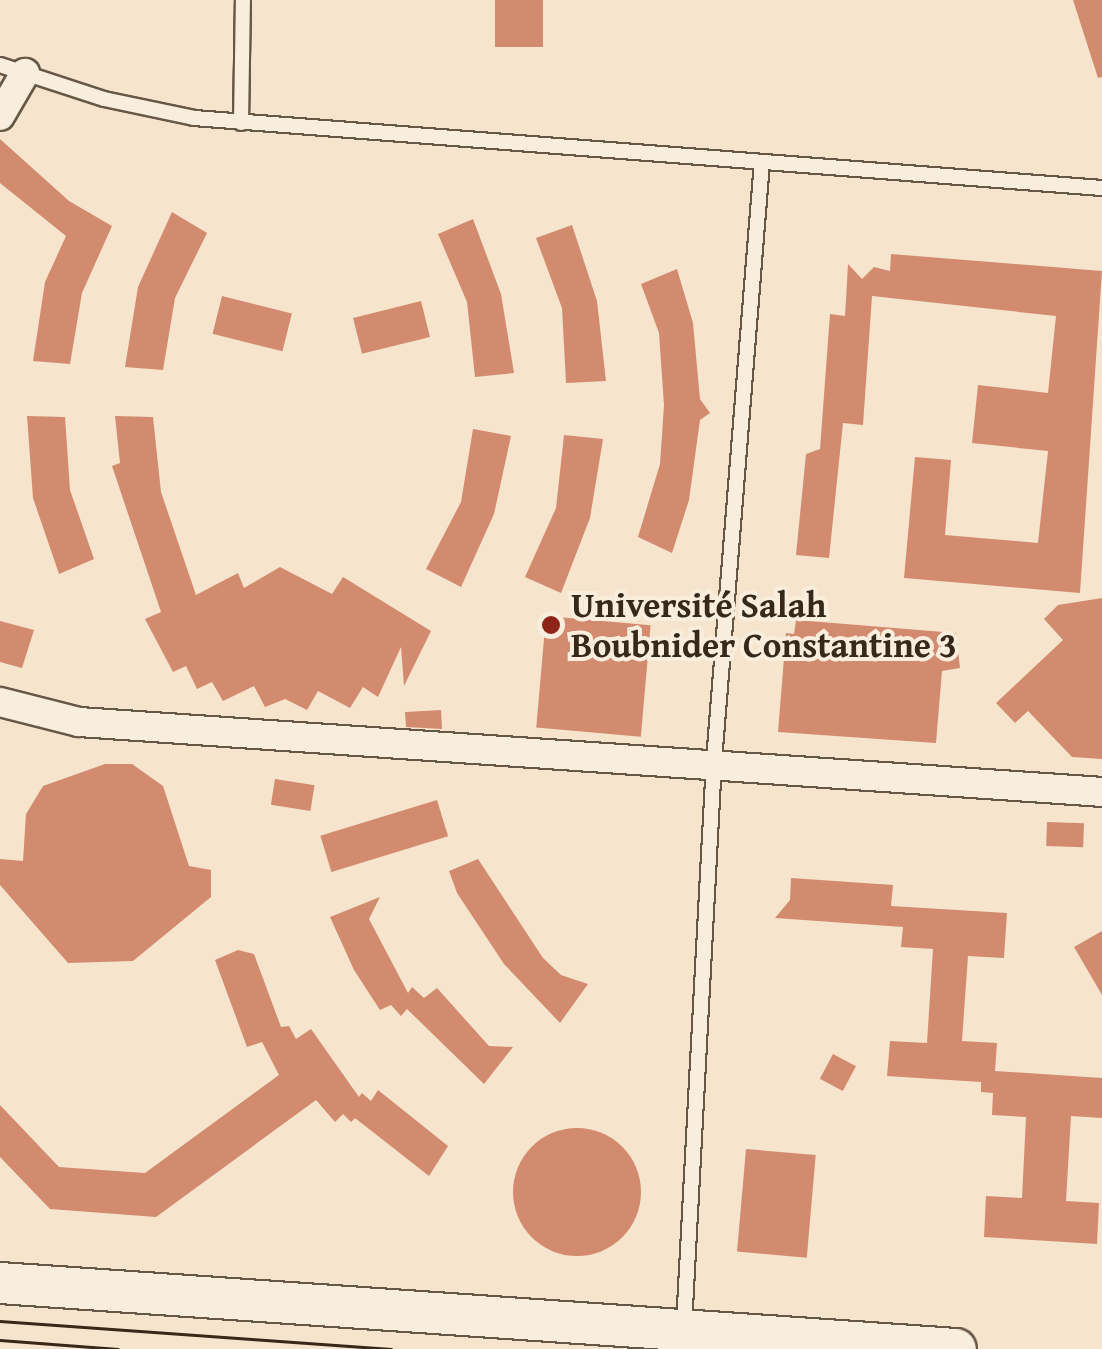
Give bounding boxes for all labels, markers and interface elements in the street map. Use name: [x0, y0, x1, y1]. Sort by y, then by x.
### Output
place label: Université Salah Boubnider Constantine 3: [571, 584, 957, 666]
marker: Université Salah Boubnider Constantine 3: [540, 614, 562, 636]

